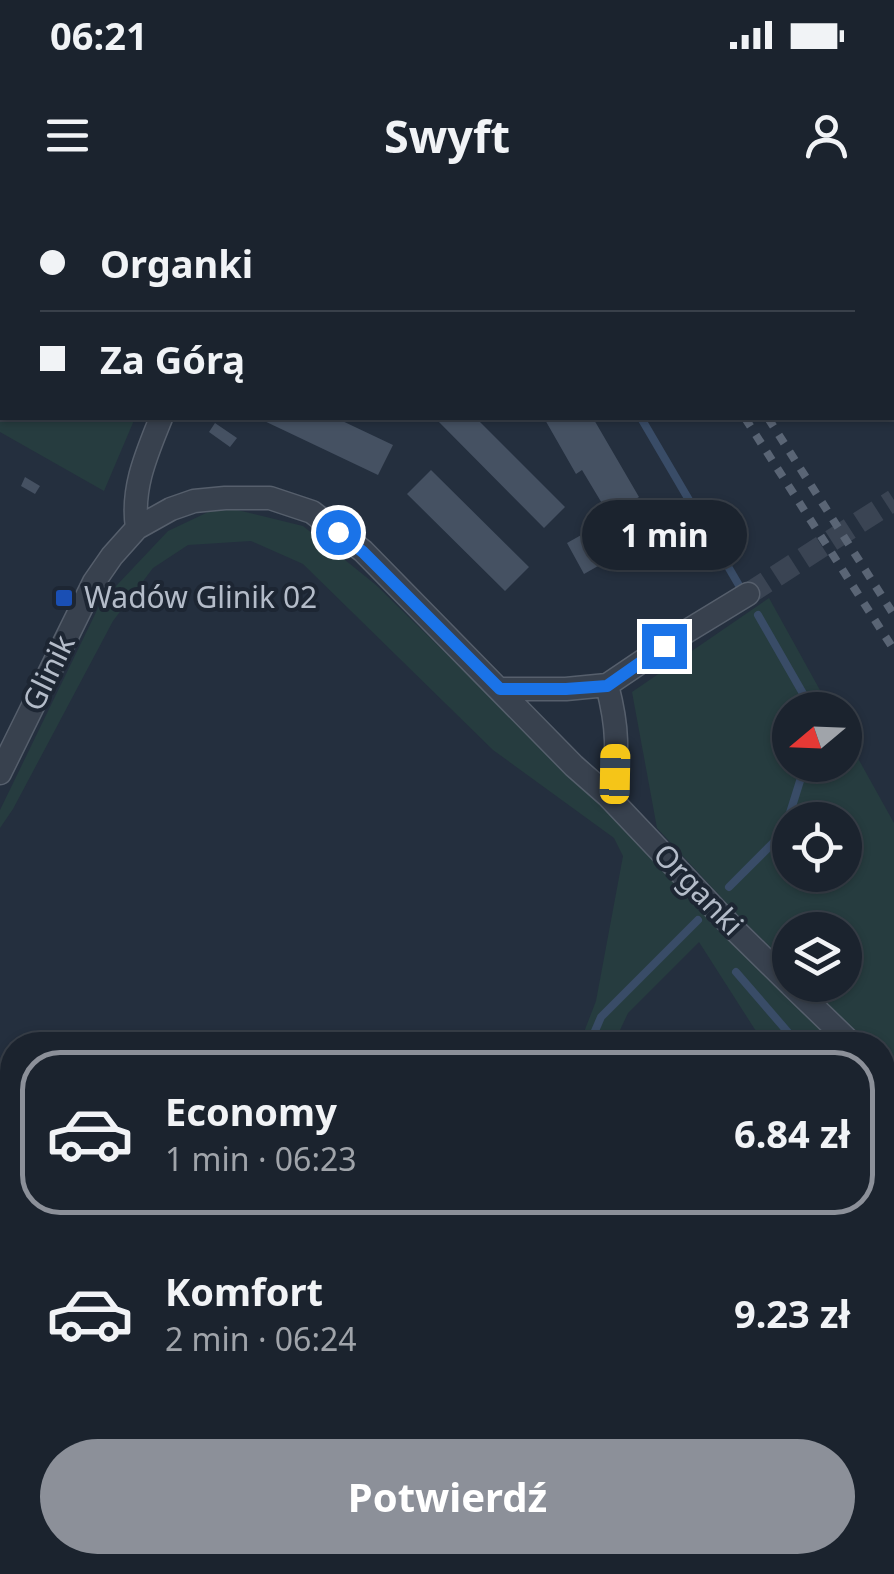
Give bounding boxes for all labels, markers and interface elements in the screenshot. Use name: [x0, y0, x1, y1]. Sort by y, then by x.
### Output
text: 06:21: [50, 9, 148, 61]
text: Swyft: [384, 105, 510, 166]
icon: menu: [40, 108, 95, 163]
icon: person: [799, 108, 854, 163]
text: Organki: [100, 237, 253, 289]
text: Za Górą: [100, 333, 245, 385]
callout: 1 min: [582, 501, 746, 571]
route start: [316, 510, 361, 555]
text: 1 min: [620, 513, 709, 556]
place label: Wadów Glinik 02: [84, 576, 317, 617]
marker: Wadów Glinik 02: [53, 587, 75, 609]
route end: [642, 624, 687, 669]
street label: Glinik: [12, 628, 84, 717]
north arrow: [772, 692, 862, 782]
map controls: [772, 692, 862, 1002]
car: [599, 744, 631, 804]
button: locate: [772, 802, 862, 892]
street label: Organki: [645, 834, 753, 944]
button: layers: [772, 912, 862, 1002]
text: Economy: [165, 1085, 337, 1137]
icon: car: [45, 1088, 135, 1178]
text: 6.84 zł: [734, 1107, 850, 1159]
text: 1 min · 06:23: [165, 1137, 357, 1180]
text: Komfort: [165, 1265, 323, 1317]
icon: car: [45, 1268, 135, 1358]
text: 9.23 zł: [734, 1287, 850, 1339]
text: 2 min · 06:24: [165, 1317, 357, 1360]
button: Potwierdź: [40, 1439, 855, 1554]

